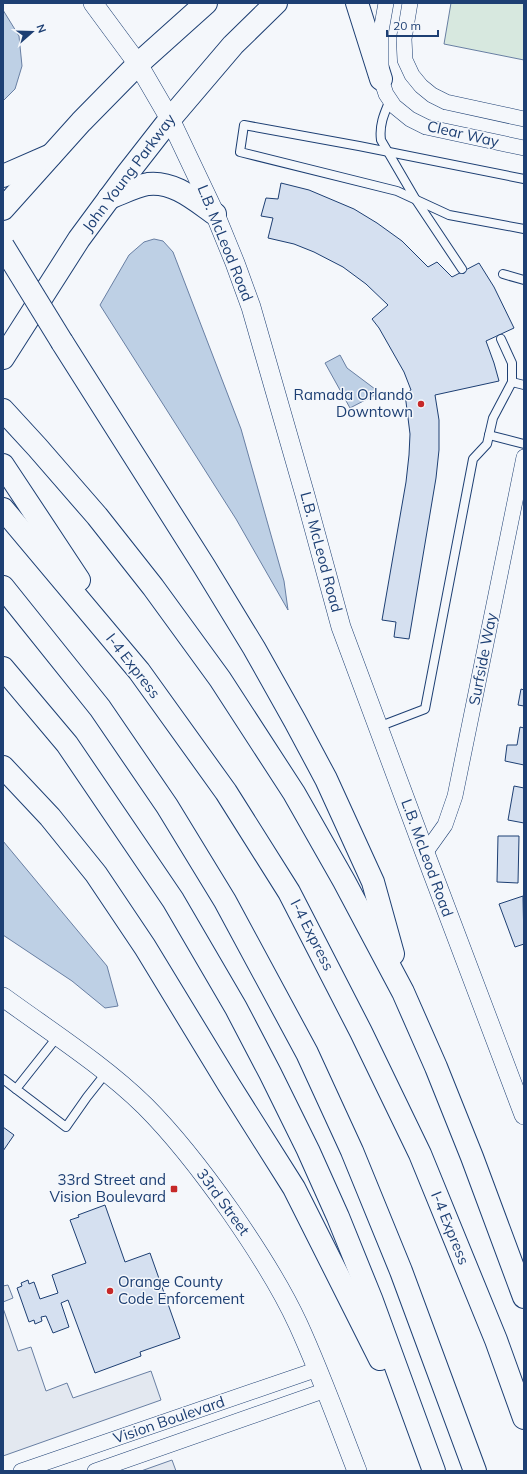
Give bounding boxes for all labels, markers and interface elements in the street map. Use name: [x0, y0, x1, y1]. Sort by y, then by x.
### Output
north arrow: [12, 12, 52, 52]
scale bar: [387, 12, 438, 38]
text: 20 m: [393, 18, 421, 33]
text: N: [33, 22, 49, 35]
street label: John Young Parkway: [78, 110, 179, 236]
street label: Clear Way: [425, 116, 501, 151]
street label: L.B. McLeod Road: [193, 182, 257, 304]
place label: Ramada Orlando Downtown: [294, 385, 413, 421]
marker: Ramada Orlando Downtown: [416, 399, 426, 409]
street label: L.B. McLeod Road: [296, 490, 347, 614]
street label: Surfside Way: [464, 611, 501, 707]
street label: I-4 Express: [102, 629, 165, 702]
street label: L.B. McLeod Road: [397, 796, 458, 919]
street label: I-4 Express: [286, 896, 338, 974]
street label: 33rd Street: [193, 1165, 254, 1239]
place label: 33rd Street and Vision Boulevard: [49, 1170, 166, 1206]
marker: 33rd Street and Vision Boulevard: [169, 1184, 179, 1194]
street label: I-4 Express: [427, 1188, 474, 1267]
place label: Orange County Code Enforcement: [118, 1272, 245, 1308]
marker: Orange County Code Enforcement: [105, 1286, 115, 1296]
street label: Vision Boulevard: [111, 1392, 227, 1447]

